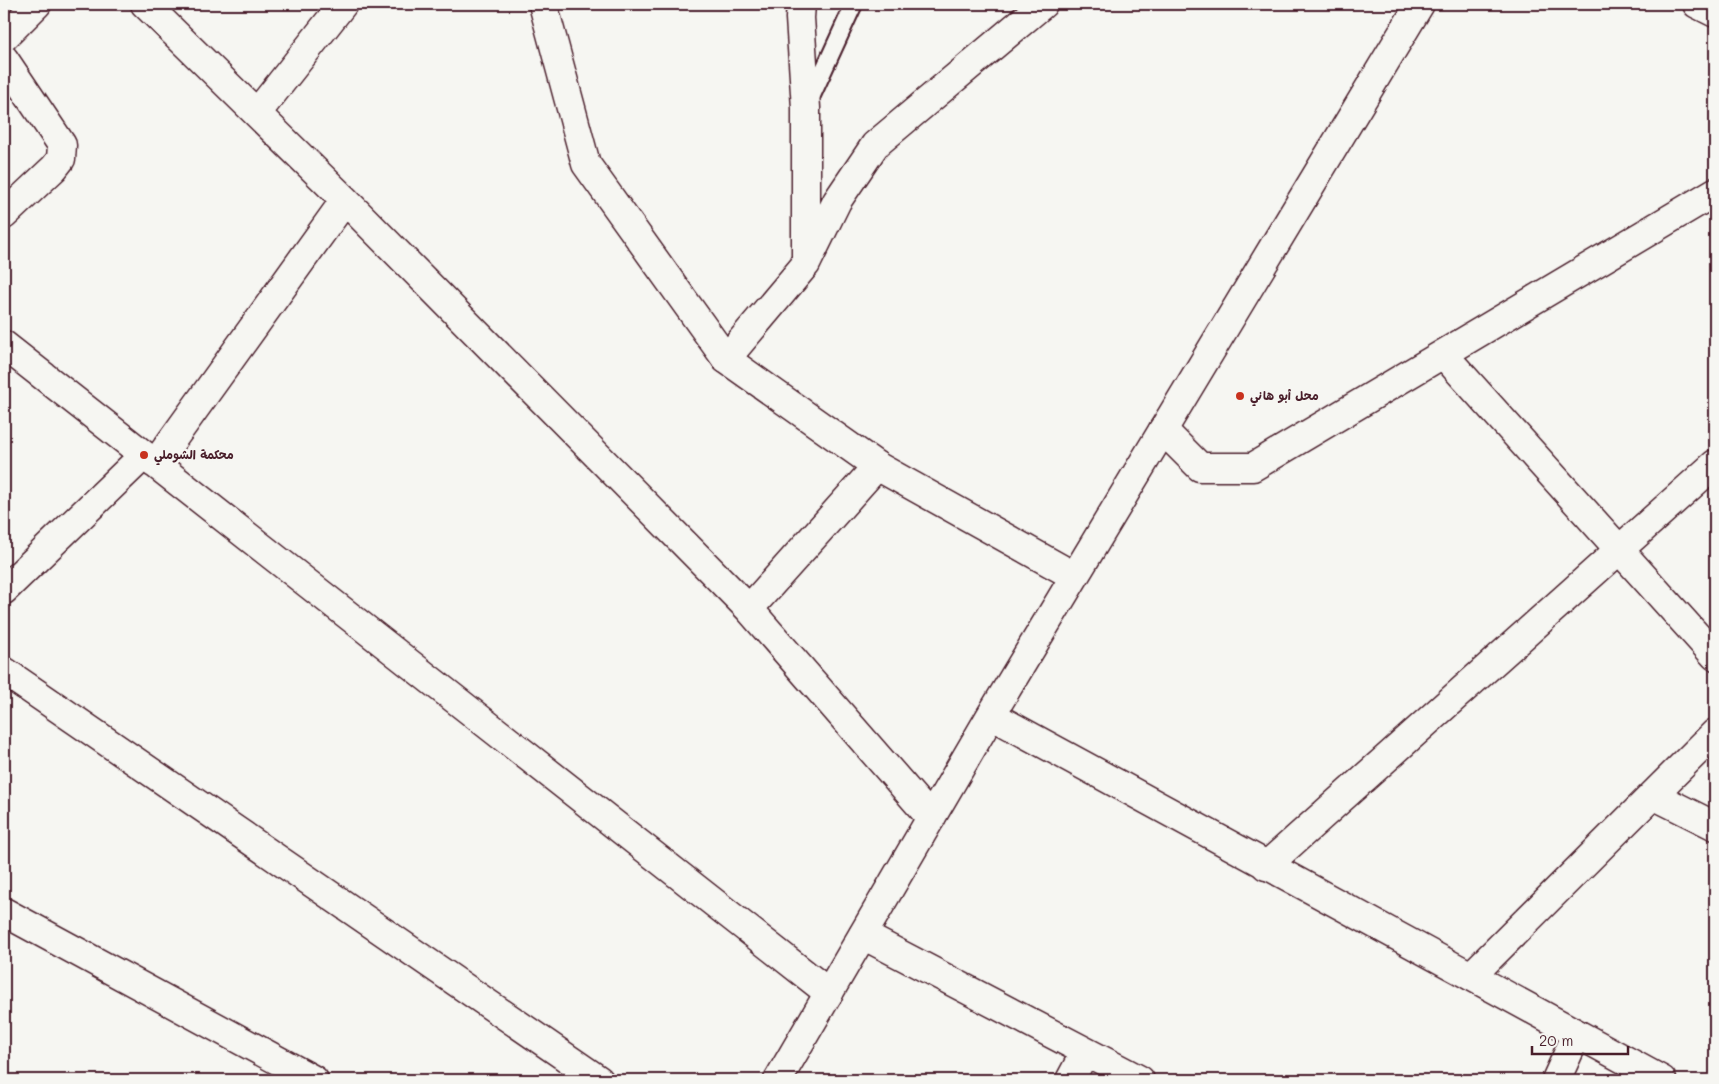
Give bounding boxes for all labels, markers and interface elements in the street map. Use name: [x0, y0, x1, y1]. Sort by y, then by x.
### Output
place label: محل أبو هاني: [1250, 387, 1319, 407]
marker: محل أبو هاني: [1234, 390, 1246, 402]
place label: محكمة الشوملي: [154, 446, 234, 466]
marker: محكمة الشوملي: [138, 449, 150, 461]
scale bar: [1532, 1024, 1628, 1056]
text: 20 m: [1539, 1030, 1573, 1050]

